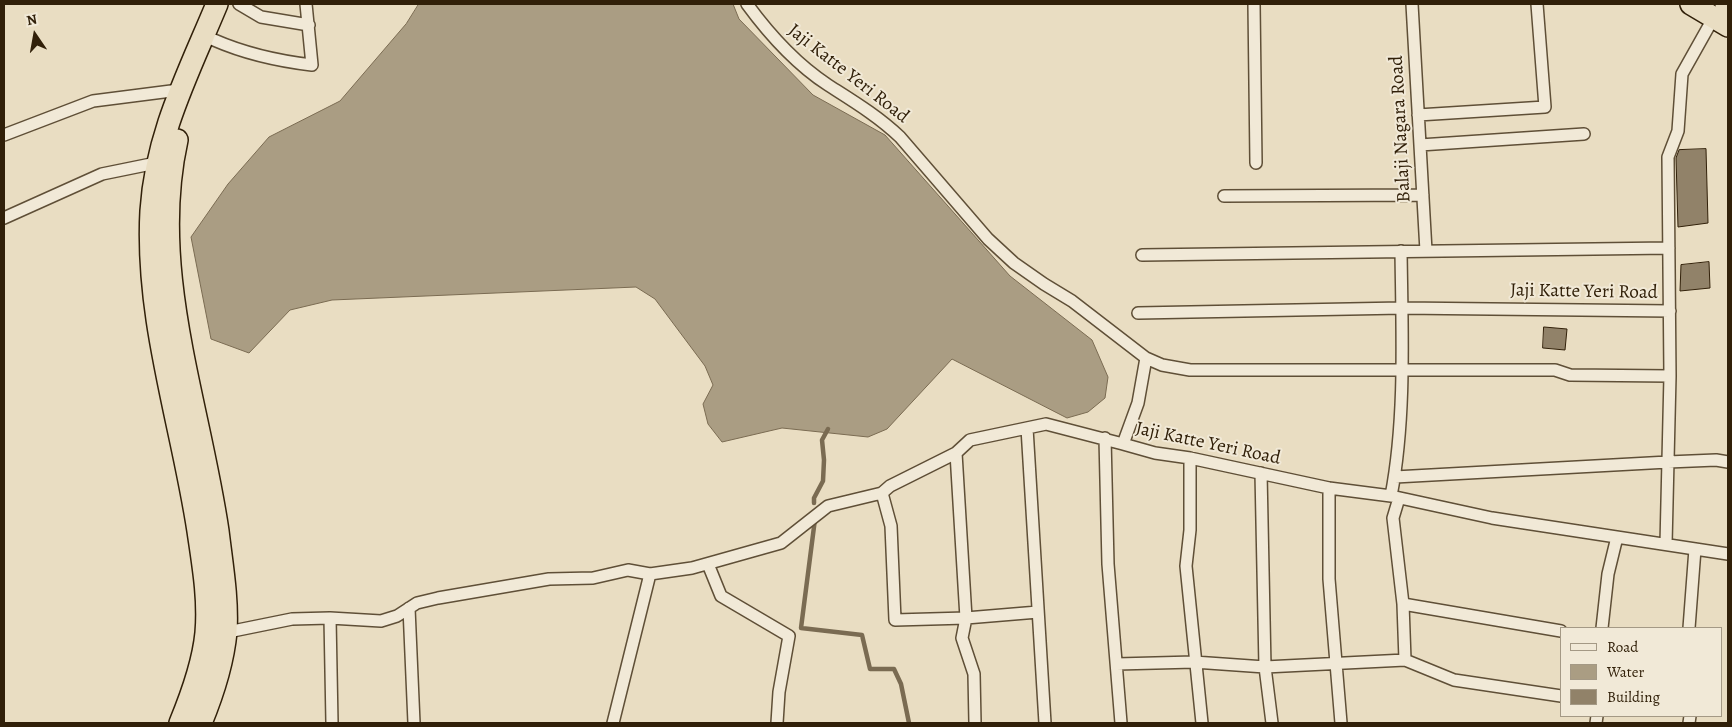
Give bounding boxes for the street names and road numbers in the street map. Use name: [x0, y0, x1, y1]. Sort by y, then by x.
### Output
street label: Jaji Katte Yeri Road: [783, 20, 913, 128]
street label: Balaji Nagara Road: [1386, 55, 1416, 203]
street label: Jaji Katte Yeri Road: [1510, 279, 1658, 305]
street label: Jaji Katte Yeri Road: [1133, 417, 1283, 471]

